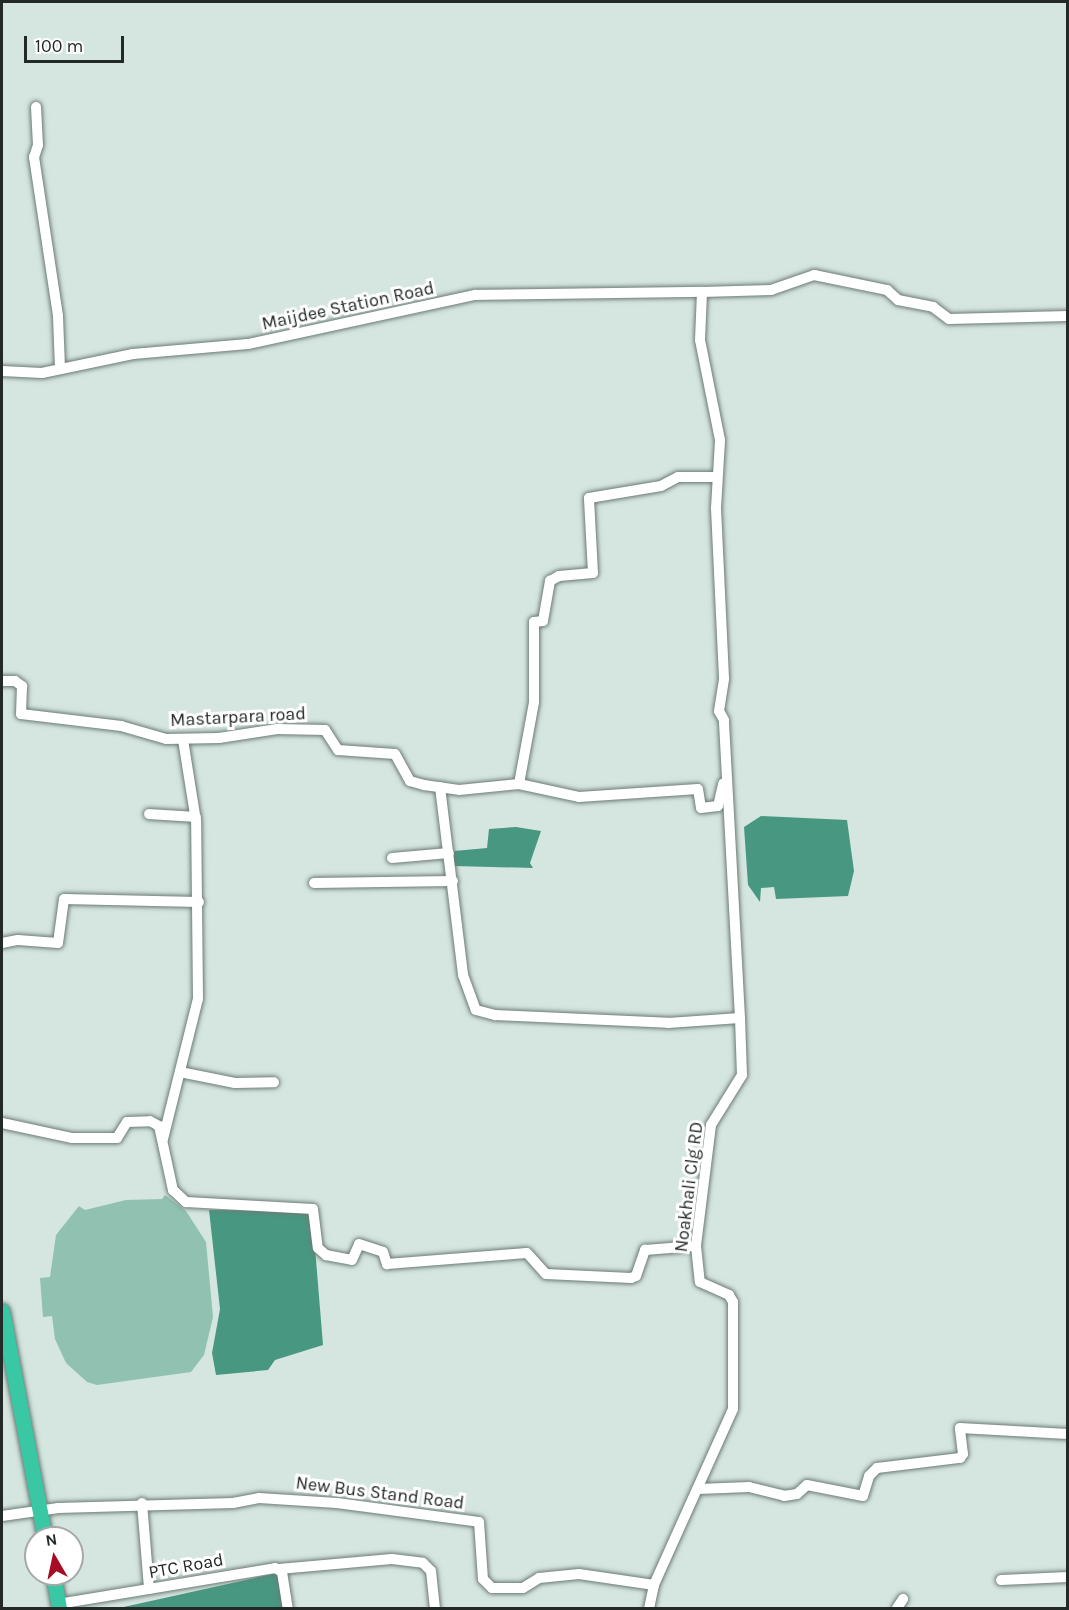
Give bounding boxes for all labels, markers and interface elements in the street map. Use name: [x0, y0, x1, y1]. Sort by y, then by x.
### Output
scale bar: [27, 24, 128, 62]
text: 100 m: [35, 35, 83, 57]
street label: Maijdee Station Road: [260, 277, 436, 335]
street label: Mastarpara road: [170, 703, 306, 731]
street label: Noakhali Clg RD: [670, 1121, 708, 1253]
street label: New Bus Stand Road: [295, 1472, 465, 1514]
north arrow: [24, 1526, 84, 1586]
text: N: [44, 1529, 59, 1550]
street label: PTC Road: [147, 1549, 225, 1583]

